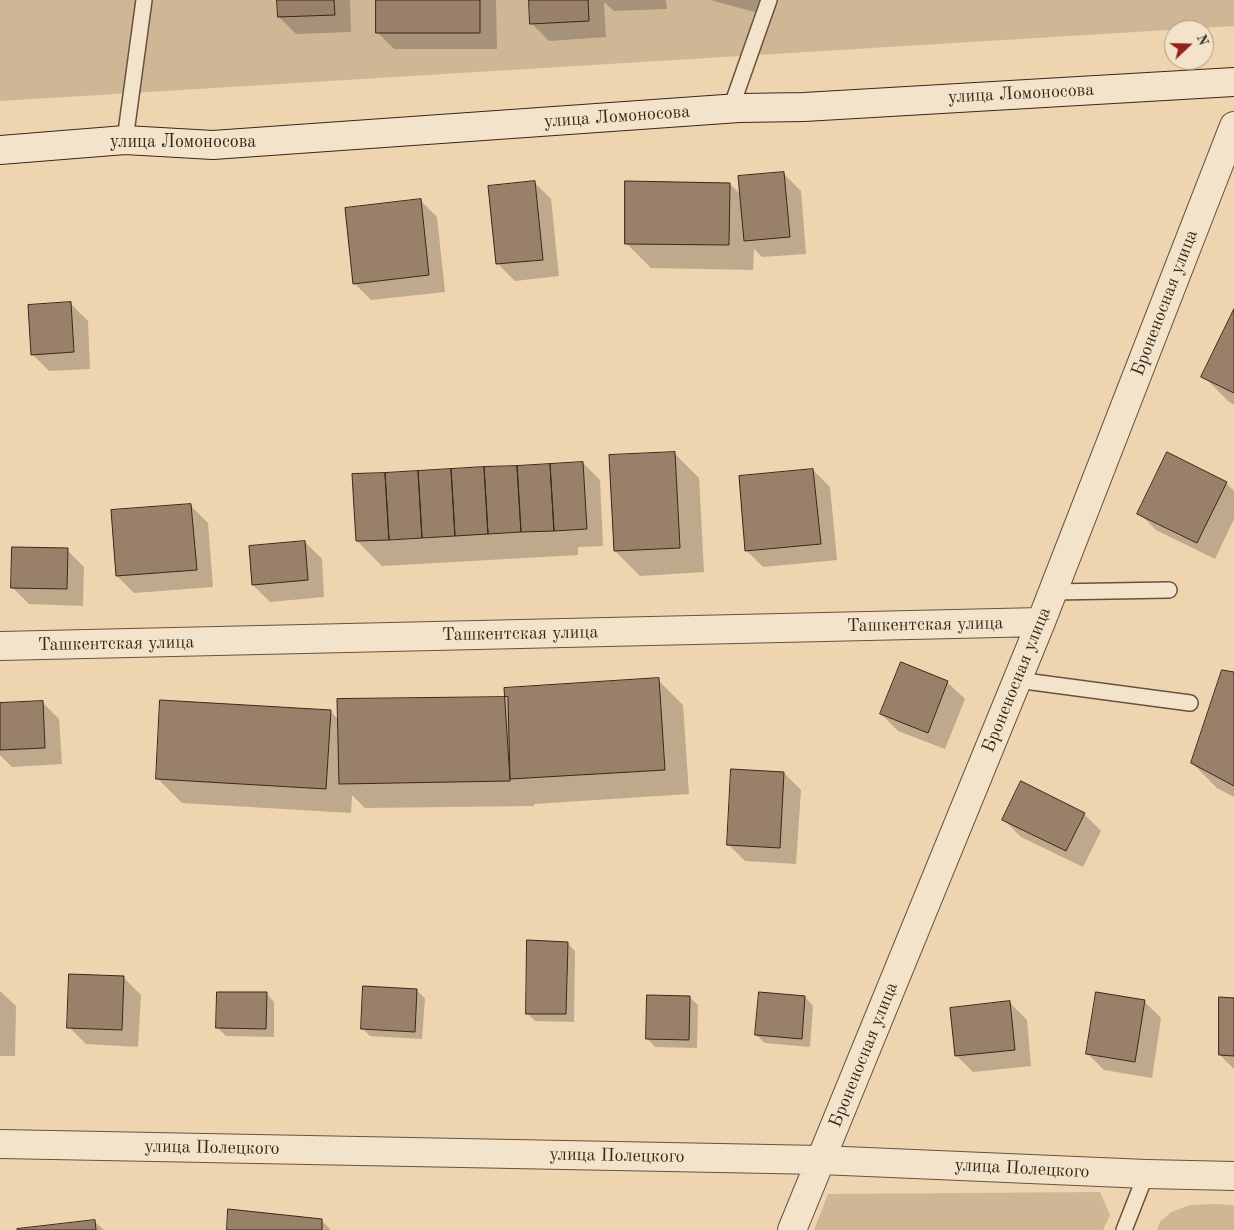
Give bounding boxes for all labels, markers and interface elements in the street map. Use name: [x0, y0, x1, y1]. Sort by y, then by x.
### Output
north arrow: [1164, 20, 1214, 70]
text: N: [1194, 32, 1211, 47]
street label: улица Ломоносова: [947, 79, 1095, 109]
street label: улица Ломоносова: [543, 101, 691, 133]
street label: улица Ломоносова: [110, 131, 256, 153]
street label: Броненосная улица: [1127, 227, 1203, 379]
street label: Броненосная улица: [978, 604, 1056, 756]
street label: Ташкентская улица: [847, 613, 1003, 637]
street label: Ташкентская улица: [442, 622, 598, 646]
street label: Ташкентская улица: [38, 632, 194, 656]
street label: Броненосная улица: [825, 979, 903, 1131]
street label: улица Полецкого: [144, 1136, 280, 1160]
street label: улица Полецкого: [549, 1144, 685, 1168]
street label: улица Полецкого: [954, 1155, 1090, 1183]

